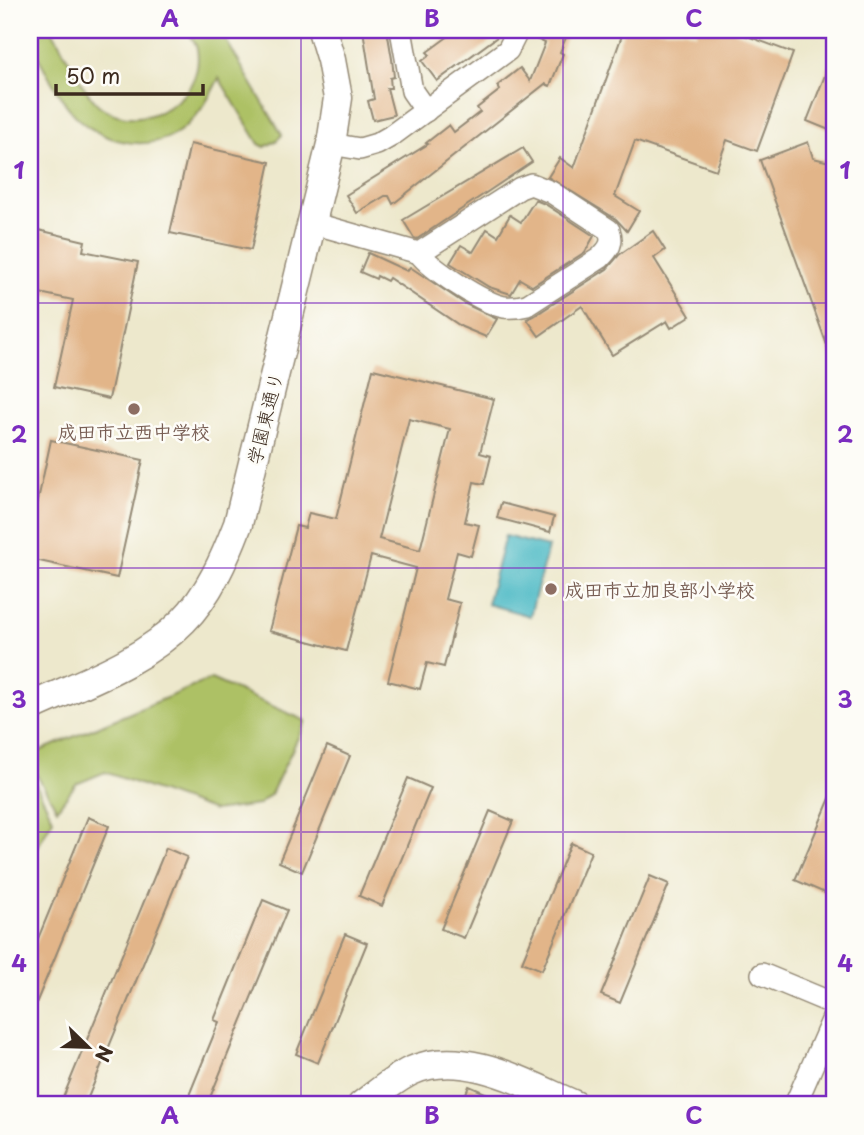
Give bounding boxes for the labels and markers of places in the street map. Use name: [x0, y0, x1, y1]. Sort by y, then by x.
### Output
marker: 成田市立西中学校: [126, 401, 142, 417]
place label: 成田市立西中学校: [58, 417, 210, 445]
place label: 成田市立加良部小学校: [565, 575, 755, 603]
marker: 成田市立加良部小学校: [543, 581, 559, 597]

